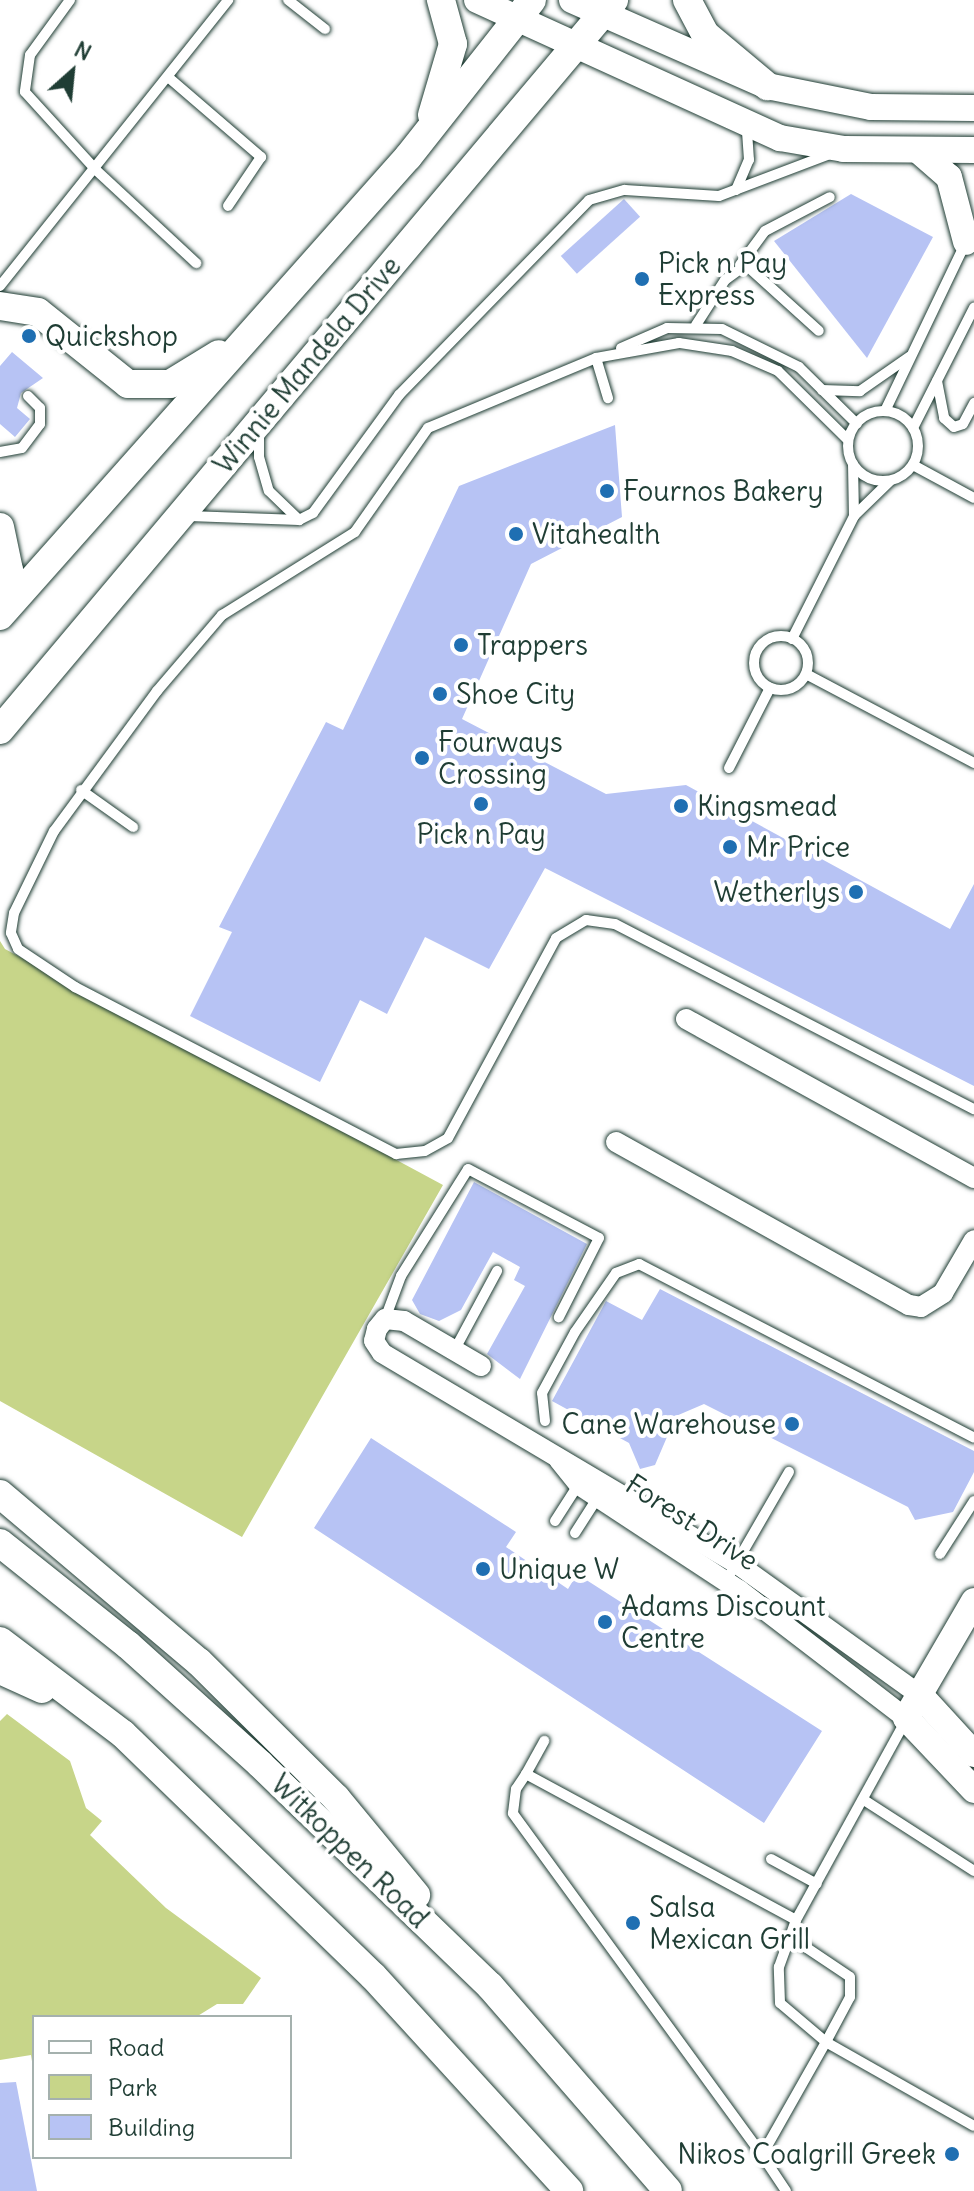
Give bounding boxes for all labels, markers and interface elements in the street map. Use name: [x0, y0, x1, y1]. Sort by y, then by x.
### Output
north arrow: [32, 32, 112, 112]
text: N: [70, 35, 96, 67]
place label: Pick n Pay Express: [658, 246, 787, 312]
street label: Winnie Mandela Drive: [206, 249, 408, 481]
marker: Pick n Pay Express: [633, 270, 651, 288]
place label: Quickshop: [45, 319, 178, 353]
marker: Quickshop: [20, 327, 38, 345]
place label: Fournos Bakery: [623, 474, 823, 508]
marker: Fournos Bakery: [598, 482, 616, 500]
place label: Vitahealth: [532, 517, 660, 551]
marker: Vitahealth: [507, 525, 525, 543]
place label: Trappers: [477, 628, 588, 662]
marker: Trappers: [452, 636, 470, 654]
place label: Shoe City: [456, 677, 575, 711]
marker: Shoe City: [431, 685, 449, 703]
place label: Fourways Crossing: [438, 725, 563, 791]
marker: Fourways Crossing: [413, 749, 431, 767]
place label: Kingsmead: [697, 789, 837, 823]
marker: Pick n Pay: [472, 795, 490, 813]
marker: Kingsmead: [672, 797, 690, 815]
place label: Pick n Pay: [416, 817, 546, 851]
place label: Mr Price: [746, 830, 850, 864]
marker: Mr Price: [721, 838, 739, 856]
place label: Wetherlys: [713, 875, 840, 909]
marker: Wetherlys: [847, 883, 865, 901]
place label: Cane Warehouse: [562, 1407, 776, 1441]
marker: Cane Warehouse: [783, 1415, 801, 1433]
street label: Forest Drive: [619, 1467, 765, 1577]
place label: Unique W: [499, 1552, 619, 1586]
marker: Unique W: [474, 1560, 492, 1578]
place label: Adams Discount Centre: [621, 1589, 826, 1655]
marker: Adams Discount Centre: [596, 1613, 614, 1631]
street label: Witkoppen Road: [264, 1767, 436, 1935]
place label: Salsa Mexican Grill: [649, 1890, 810, 1956]
marker: Salsa Mexican Grill: [624, 1914, 642, 1932]
legend: [32, 2015, 292, 2159]
text: Road: [108, 2032, 164, 2062]
text: Park: [108, 2072, 158, 2102]
text: Building: [108, 2112, 195, 2142]
place label: Nikos Coalgrill Greek: [677, 2137, 936, 2171]
marker: Nikos Coalgrill Greek: [943, 2145, 961, 2163]

